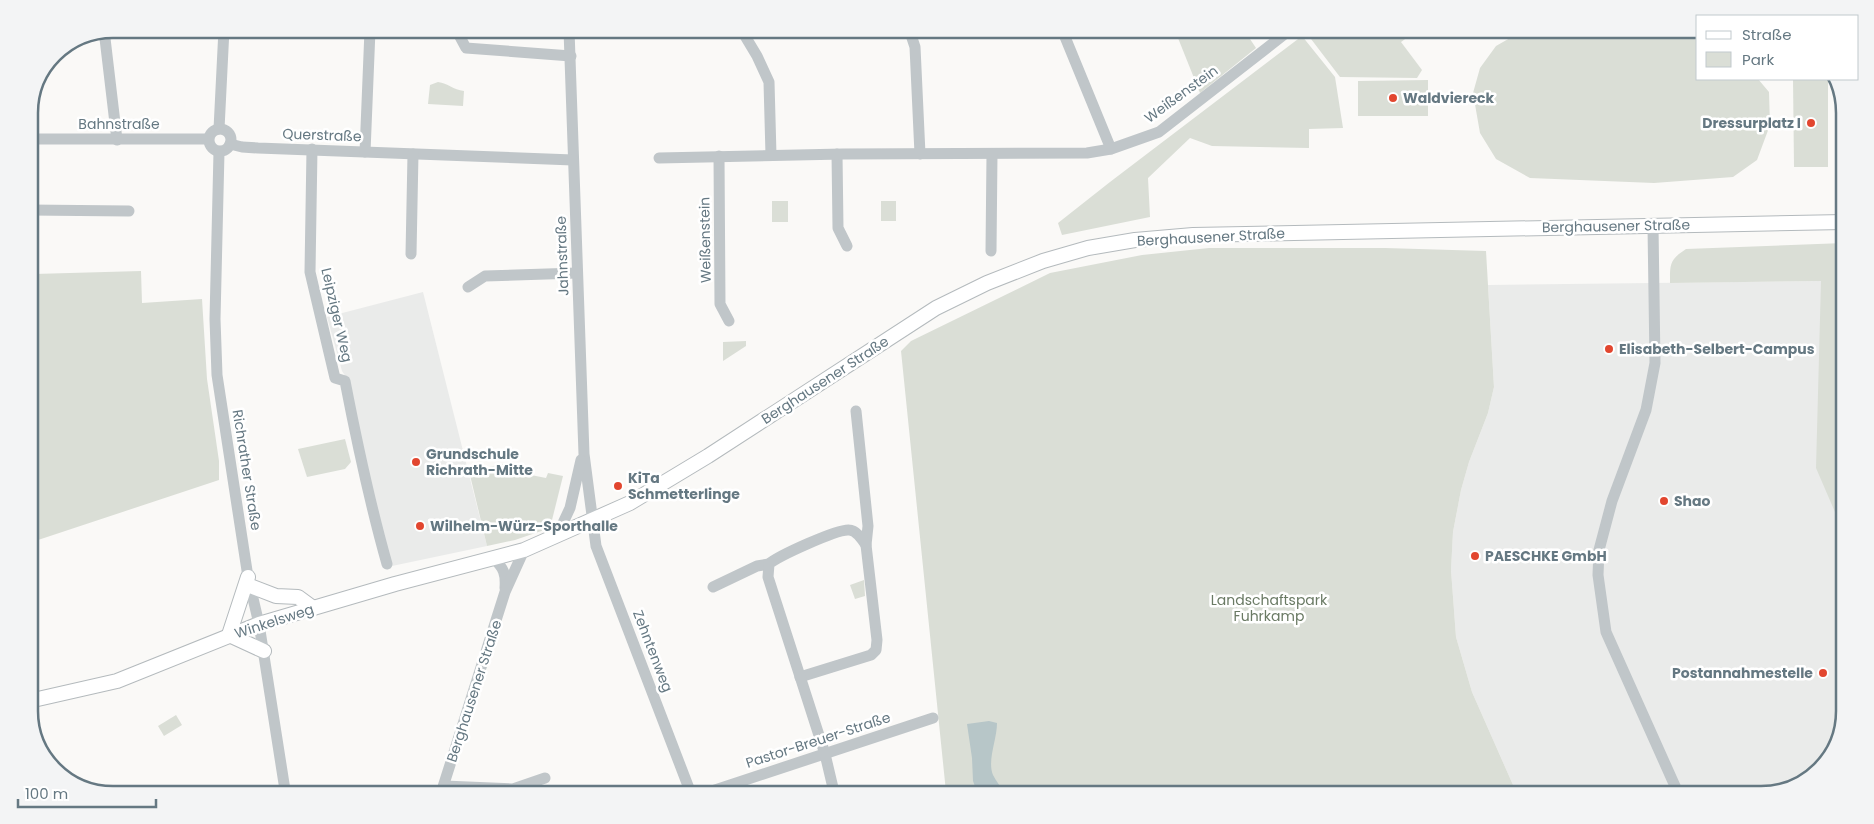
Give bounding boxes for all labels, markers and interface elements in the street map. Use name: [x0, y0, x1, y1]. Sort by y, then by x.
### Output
legend: [1696, 15, 1859, 80]
text: Straße: [1742, 24, 1792, 45]
text: Park: [1742, 49, 1774, 70]
street label: Weißenstein: [1140, 61, 1222, 127]
place label: Waldviereck: [1403, 88, 1494, 108]
marker: Waldviereck: [1387, 92, 1399, 104]
place label: Dressurplatz I: [1702, 113, 1801, 133]
street label: Bahnstraße: [78, 114, 160, 134]
marker: Dressurplatz I: [1805, 117, 1817, 129]
street label: Querstraße: [282, 124, 362, 146]
street label: Weißenstein: [694, 197, 716, 283]
street label: Jahnstraße: [551, 215, 573, 296]
street label: Berghausener Straße: [1542, 215, 1691, 237]
street label: Berghausener Straße: [1137, 223, 1286, 251]
street label: Leipziger Weg: [316, 266, 358, 364]
street label: Berghausener Straße: [757, 331, 893, 429]
place label: Elisabeth-Selbert-Campus: [1619, 339, 1815, 359]
marker: Elisabeth-Selbert-Campus: [1603, 343, 1615, 355]
street label: Richrather Straße: [228, 408, 266, 532]
place label: Grundschule Richrath-Mitte: [426, 444, 533, 480]
marker: Grundschule Richrath-Mitte: [410, 456, 422, 468]
place label: KiTa Schmetterlinge: [628, 468, 740, 504]
marker: KiTa Schmetterlinge: [612, 480, 624, 492]
place label: Shao: [1674, 491, 1711, 511]
marker: Shao: [1658, 495, 1670, 507]
place label: Wilhelm-Würz-Sporthalle: [430, 516, 618, 536]
marker: Wilhelm-Würz-Sporthalle: [414, 520, 426, 532]
place label: PAESCHKE GmbH: [1485, 546, 1607, 566]
marker: PAESCHKE GmbH: [1469, 550, 1481, 562]
park label: Landschaftspark Fuhrkamp: [1211, 590, 1328, 626]
street label: Winkelsweg: [232, 599, 316, 643]
street label: Zehntenweg: [628, 607, 678, 695]
street label: Berghausener Straße: [442, 617, 506, 765]
place label: Postannahmestelle: [1672, 663, 1813, 683]
marker: Postannahmestelle: [1817, 667, 1829, 679]
street label: Pastor-Breuer-Straße: [743, 707, 893, 773]
scale bar: [18, 776, 155, 808]
text: 100 m: [25, 783, 68, 804]

